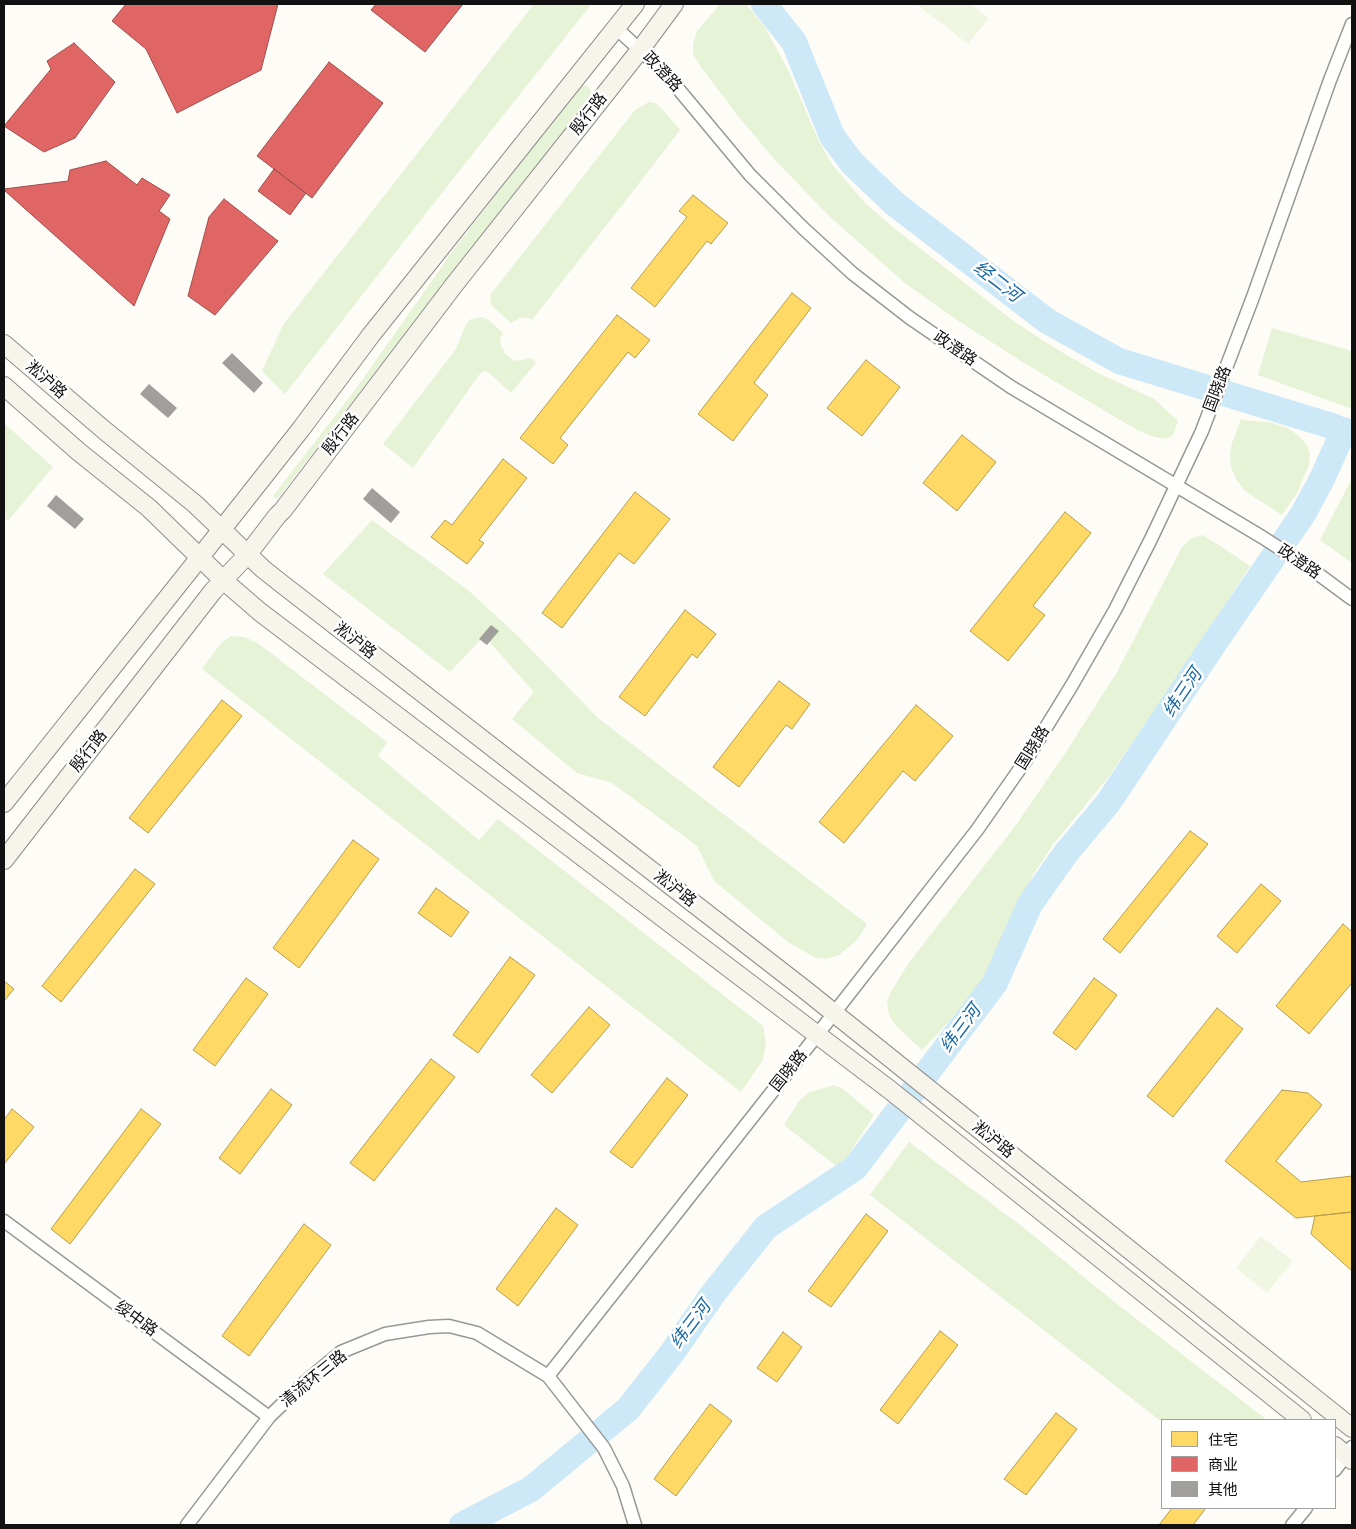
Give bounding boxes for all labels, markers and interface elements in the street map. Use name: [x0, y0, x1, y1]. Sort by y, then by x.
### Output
street label: 政澄路: [638, 48, 686, 96]
street label: 殷行路: [567, 89, 611, 139]
water label: 经二河: [969, 257, 1025, 307]
street label: 政澄路: [930, 328, 980, 370]
street label: 淞沪路: [22, 357, 70, 403]
street label: 国晓路: [1200, 363, 1236, 415]
street label: 殷行路: [319, 409, 363, 459]
street label: 政澄路: [1274, 541, 1324, 583]
street label: 淞沪路: [330, 619, 380, 663]
water label: 纬三河: [1159, 665, 1207, 721]
street label: 国晓路: [1012, 723, 1054, 773]
street label: 殷行路: [67, 726, 111, 776]
street label: 淞沪路: [650, 867, 700, 911]
water label: 纬三河: [936, 1001, 986, 1057]
street label: 国晓路: [766, 1046, 812, 1096]
street label: 淞沪路: [968, 1117, 1018, 1163]
street label: 绥中路: [111, 1297, 161, 1341]
water label: 纬三河: [666, 1297, 716, 1353]
street label: 清流环三路: [277, 1346, 351, 1412]
legend: [1161, 1419, 1336, 1509]
text: 住宅: [1208, 1430, 1238, 1449]
text: 商业: [1208, 1455, 1238, 1474]
text: 其他: [1208, 1480, 1238, 1499]

